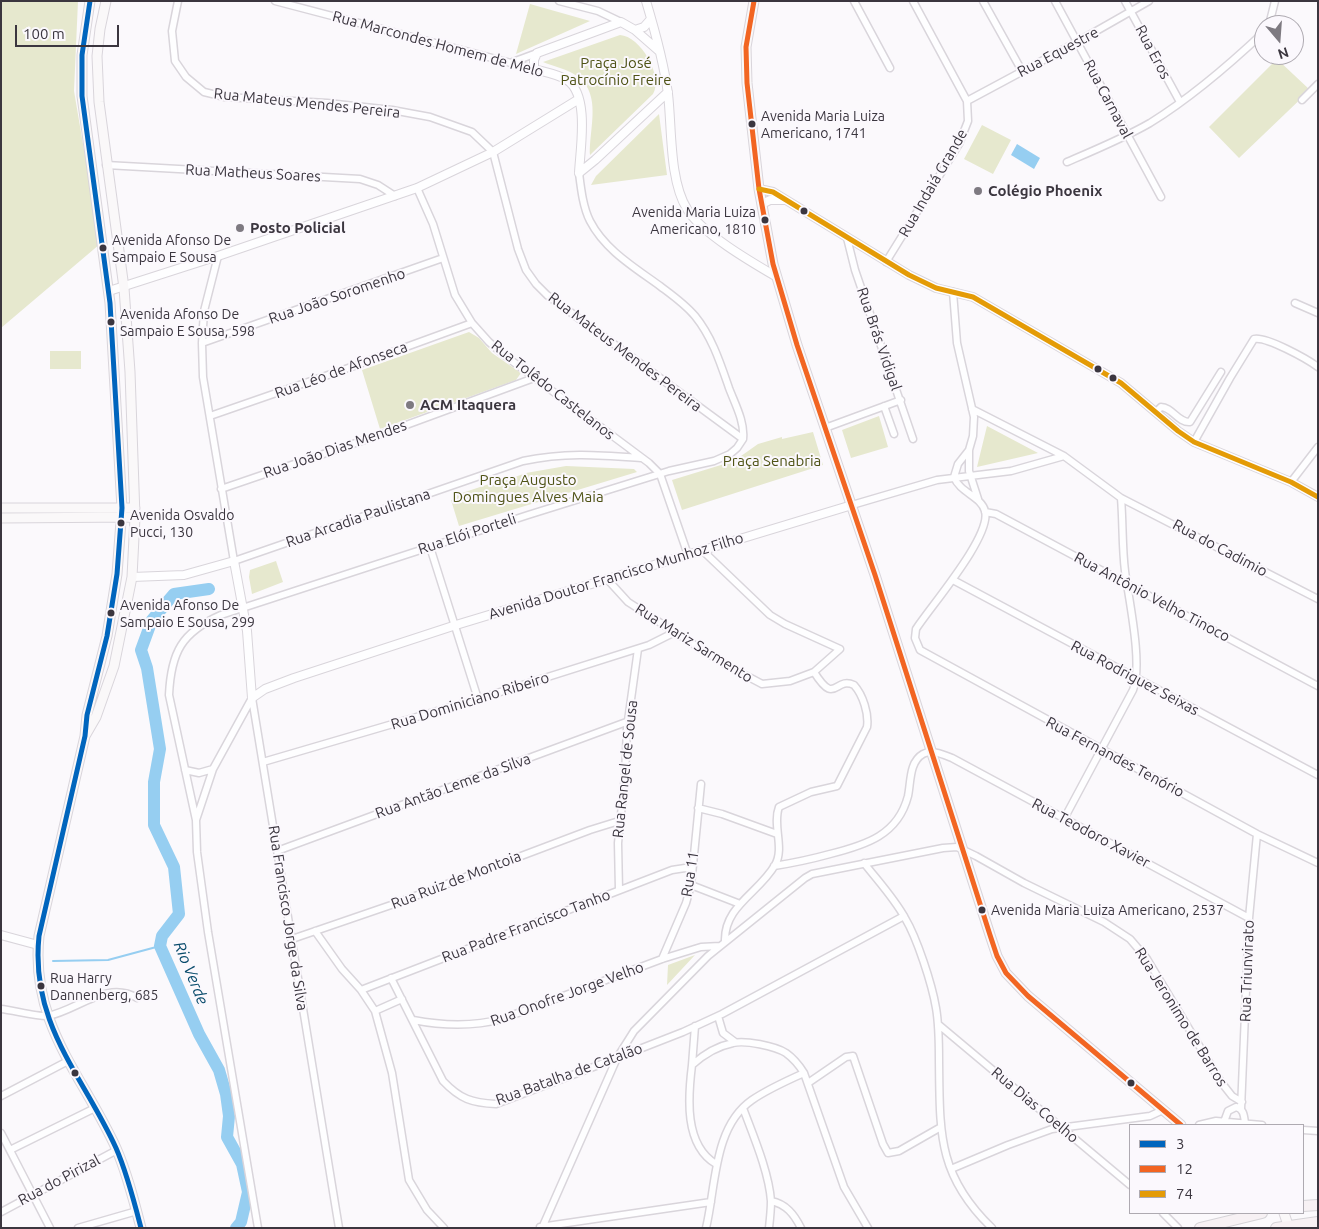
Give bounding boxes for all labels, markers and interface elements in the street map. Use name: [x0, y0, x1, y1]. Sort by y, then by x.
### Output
street label: Rua Marcondes Homem de Melo: [330, 7, 546, 81]
scale bar: [18, 15, 121, 47]
north arrow: [1254, 15, 1304, 65]
street label: Rua Eros: [1131, 22, 1175, 82]
street label: Rua Equestre: [1014, 23, 1102, 81]
text: 100 m: [23, 25, 65, 42]
text: N: [1276, 44, 1291, 63]
park label: Praça José Patrocínio Freire: [560, 54, 672, 89]
street label: Rua Carnaval: [1080, 56, 1136, 142]
street label: Rua Mateus Mendes Pereira: [213, 84, 401, 122]
place label: Avenida Maria Luiza Americano, 1741: [761, 108, 885, 140]
marker: Avenida Maria Luiza Americano, 1741: [747, 119, 757, 129]
street label: Rua Indaiá Grande: [895, 126, 971, 240]
street label: Rua Matheus Soares: [185, 160, 321, 186]
place label: Colégio Phoenix: [988, 182, 1102, 200]
marker: Colégio Phoenix: [972, 185, 984, 197]
place label: Avenida Maria Luiza Americano, 1810: [632, 204, 756, 236]
unlabelled marker: [799, 206, 809, 216]
marker: Avenida Maria Luiza Americano, 1810: [760, 215, 770, 225]
place label: Posto Policial: [250, 219, 345, 237]
marker: Posto Policial: [234, 222, 246, 234]
place label: Avenida Afonso De Sampaio E Sousa: [112, 232, 231, 264]
marker: Avenida Afonso De Sampaio E Sousa: [98, 243, 108, 253]
street label: Rua João Soromenho: [266, 264, 408, 328]
street label: Rua Brás Vidigal: [853, 285, 905, 393]
street label: Rua Mateus Mendes Pereira: [545, 288, 705, 416]
place label: Avenida Afonso De Sampaio E Sousa, 598: [120, 306, 255, 338]
marker: Avenida Afonso De Sampaio E Sousa, 598: [106, 317, 116, 327]
street label: Rua Tolêdo Castelanos: [488, 336, 618, 444]
street label: Rua Léo de Afonseca: [272, 338, 410, 402]
unlabelled marker: [1093, 364, 1103, 374]
unlabelled marker: [1108, 373, 1118, 383]
place label: ACM Itaquera: [420, 396, 516, 414]
marker: ACM Itaquera: [404, 399, 416, 411]
street label: Rua João Dias Mendes: [261, 416, 409, 482]
park label: Praça Senabria: [723, 452, 821, 470]
park label: Praça Augusto Domingues Alves Maia: [452, 471, 604, 506]
street label: Rua Arcadia Paulistana: [283, 485, 433, 551]
place label: Avenida Osvaldo Pucci, 130: [130, 507, 234, 540]
street label: Rua Elói Porteli: [416, 510, 518, 558]
street label: Rua do Cadimio: [1170, 515, 1270, 581]
marker: Avenida Osvaldo Pucci, 130: [116, 518, 126, 528]
street label: Avenida Doutor Francisco Munhoz Filho: [487, 529, 745, 623]
street label: Rua Antônio Velho Tinoco: [1071, 548, 1233, 646]
place label: Avenida Afonso De Sampaio E Sousa, 299: [120, 597, 255, 630]
street label: Rua Mariz Sarmento: [632, 600, 756, 686]
marker: Avenida Afonso De Sampaio E Sousa, 299: [106, 608, 116, 618]
street label: Rua Rodriguez Seixas: [1068, 637, 1202, 719]
street label: Rua Dominiciano Ribeiro: [389, 668, 551, 734]
street label: Rua Rangel de Sousa: [609, 699, 641, 839]
street label: Rua Fernandes Tenório: [1043, 713, 1187, 801]
street label: Rua Antão Leme da Silva: [373, 749, 533, 823]
street label: Rua Teodoro Xavier: [1029, 794, 1153, 872]
street label: Rua Francisco Jorge da Silva: [264, 824, 312, 1012]
street label: Rua Ruiz de Montoia: [388, 847, 524, 913]
street label: Rua 11: [678, 850, 702, 898]
street label: Rua Padre Francisco Tanho: [439, 886, 613, 966]
place label: Avenida Maria Luiza Americano, 2537: [991, 902, 1224, 918]
marker: Avenida Maria Luiza Americano, 2537: [977, 905, 987, 915]
street label: Rua Triunvirato: [1236, 920, 1258, 1022]
water label: Rio Verde: [170, 939, 212, 1007]
street label: Rua Jeronimo de Barros: [1131, 944, 1231, 1090]
street label: Rua Onofre Jorge Velho: [488, 958, 646, 1030]
place label: Rua Harry Dannenberg, 685: [50, 970, 158, 1002]
marker: Rua Harry Dannenberg, 685: [36, 981, 46, 991]
street label: Rua Batalha de Catalão: [493, 1039, 645, 1109]
street label: Rua Dias Coelho: [988, 1063, 1082, 1147]
unlabelled marker: [70, 1068, 80, 1078]
unlabelled marker: [1126, 1078, 1136, 1088]
legend: [1129, 1124, 1304, 1214]
text: 3: [1176, 1135, 1184, 1152]
street label: Rua do Pirizal: [15, 1151, 103, 1209]
text: 12: [1176, 1160, 1193, 1177]
text: 74: [1176, 1185, 1193, 1202]

